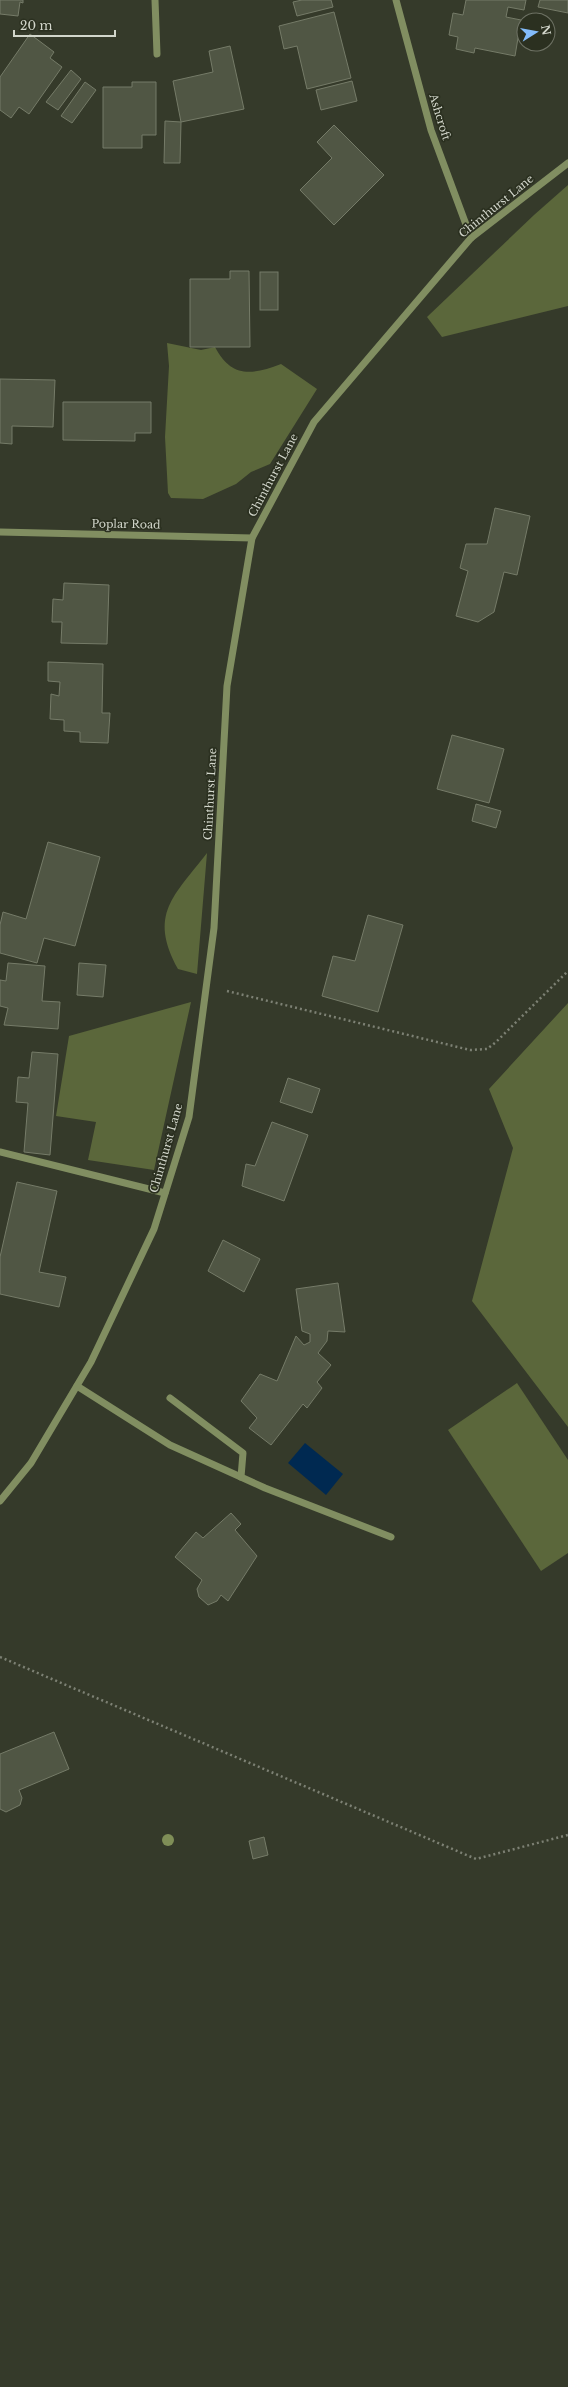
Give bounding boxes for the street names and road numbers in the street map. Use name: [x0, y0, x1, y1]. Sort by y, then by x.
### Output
street label: Ashcroft: [426, 91, 454, 143]
street label: Chinthurst Lane: [456, 171, 536, 241]
street label: Chinthurst Lane: [245, 431, 301, 519]
street label: Poplar Road: [91, 516, 161, 532]
street label: Chinthurst Lane: [201, 748, 219, 840]
street label: Chinthurst Lane: [147, 1102, 185, 1194]

